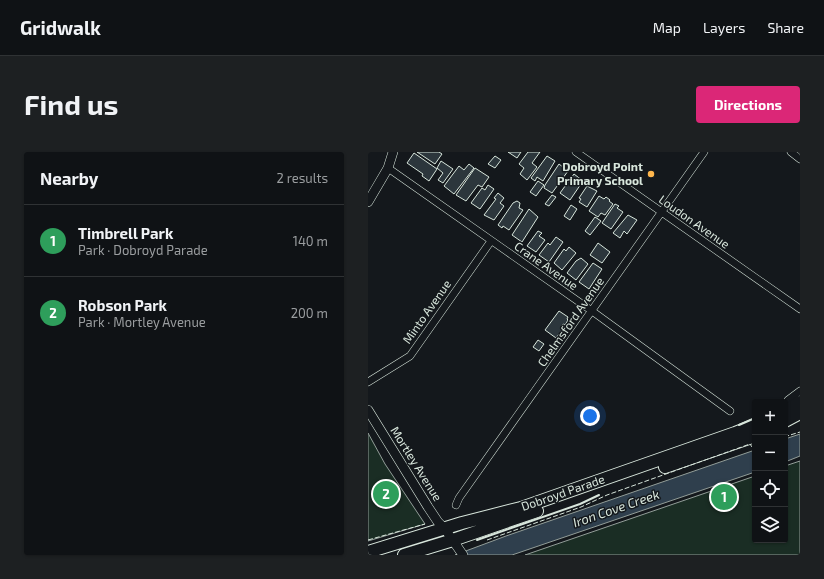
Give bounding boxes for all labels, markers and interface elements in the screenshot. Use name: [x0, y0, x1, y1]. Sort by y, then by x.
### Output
text: Gridwalk: [20, 16, 101, 39]
text: Map: [653, 19, 681, 36]
text: Layers: [703, 19, 745, 36]
text: Share: [767, 19, 804, 36]
button: Directions: [696, 86, 800, 123]
text: Find us: [24, 87, 118, 121]
place label: Dobroyd Point Primary School: [557, 159, 643, 188]
text: Nearby: [40, 168, 98, 188]
marker: Dobroyd Point Primary School: [646, 169, 656, 179]
text: 2 results: [276, 170, 328, 186]
street label: Loudon Avenue: [657, 192, 733, 251]
text: Timbrell Park: [78, 224, 173, 242]
text: 1: [50, 233, 56, 249]
text: 140 m: [293, 233, 328, 249]
street label: Crane Avenue: [512, 238, 581, 292]
text: Park · Dobroyd Parade: [78, 242, 208, 258]
street label: Chelmsford Avenue: [534, 274, 606, 369]
street label: Minto Avenue: [399, 277, 453, 346]
text: Robson Park: [78, 296, 167, 314]
text: 2: [49, 305, 57, 321]
text: 200 m: [291, 305, 328, 321]
text: Park · Mortley Avenue: [78, 314, 206, 330]
map controls: [752, 399, 788, 543]
button: +: [752, 399, 788, 435]
your location: [580, 406, 600, 426]
street label: Mortley Avenue: [388, 424, 445, 503]
button: −: [752, 435, 788, 471]
street label: Dobroyd Parade: [519, 471, 606, 513]
button: locate: [752, 471, 788, 507]
pin: 2: [373, 479, 399, 509]
pin: 1: [711, 482, 737, 512]
water label: Iron Cove Creek: [571, 486, 662, 530]
button: layers: [752, 507, 788, 543]

